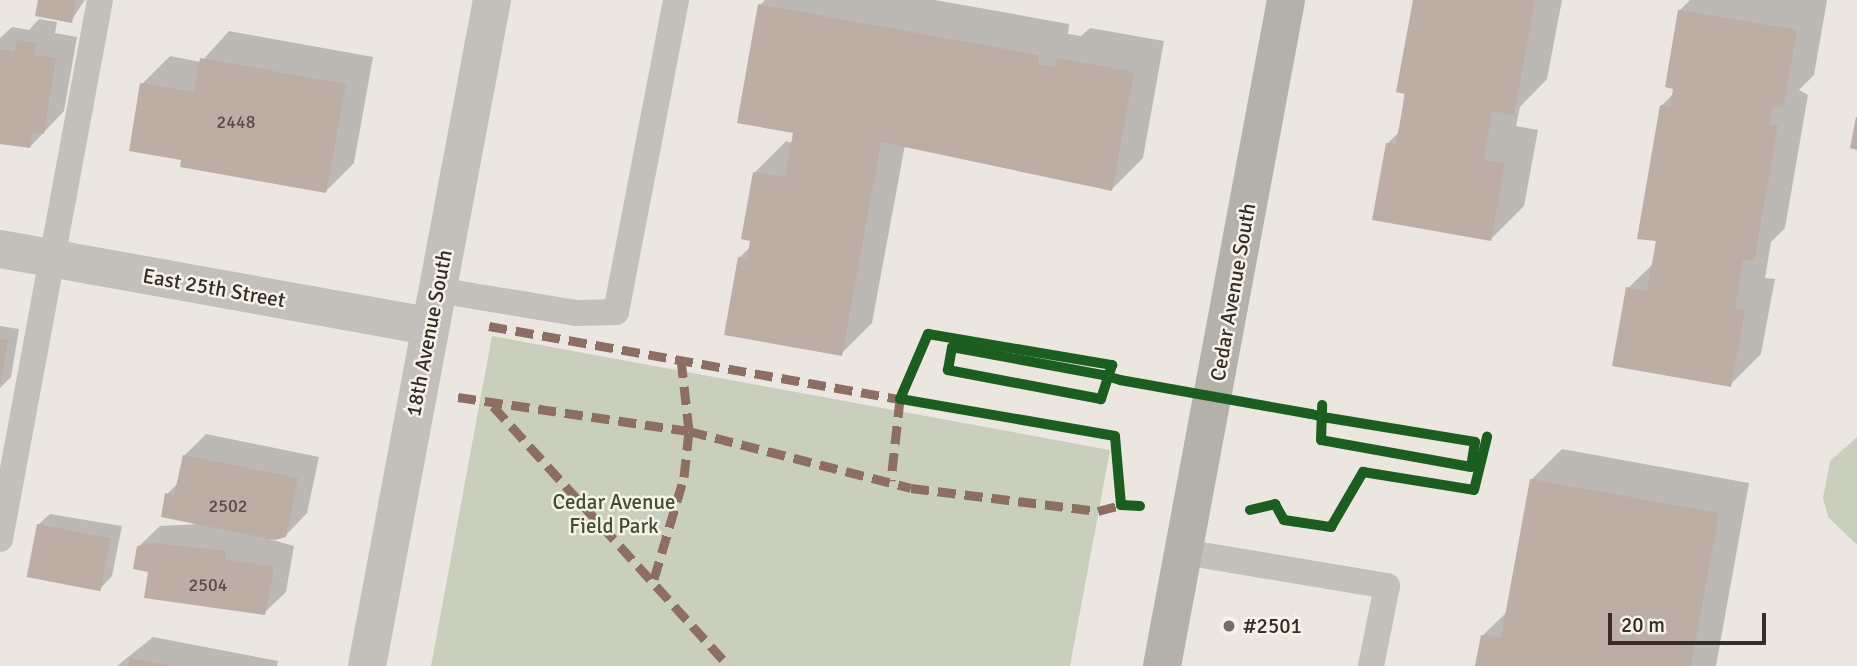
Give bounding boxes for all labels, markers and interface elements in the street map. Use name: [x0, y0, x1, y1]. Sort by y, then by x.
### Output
house number: 2448: [217, 111, 255, 133]
street label: Cedar Avenue South: [1205, 201, 1261, 383]
street label: 18th Avenue South: [400, 248, 458, 418]
street label: East 25th Street: [141, 263, 287, 313]
park label: Cedar Avenue Field Park: [553, 489, 675, 539]
house number: 2502: [209, 495, 247, 517]
house number: 2504: [189, 574, 227, 596]
scale bar: [1612, 600, 1770, 644]
text: 20 m: [1621, 612, 1665, 638]
place label: #2501: [1243, 613, 1302, 639]
marker: #2501: [1221, 618, 1237, 634]

